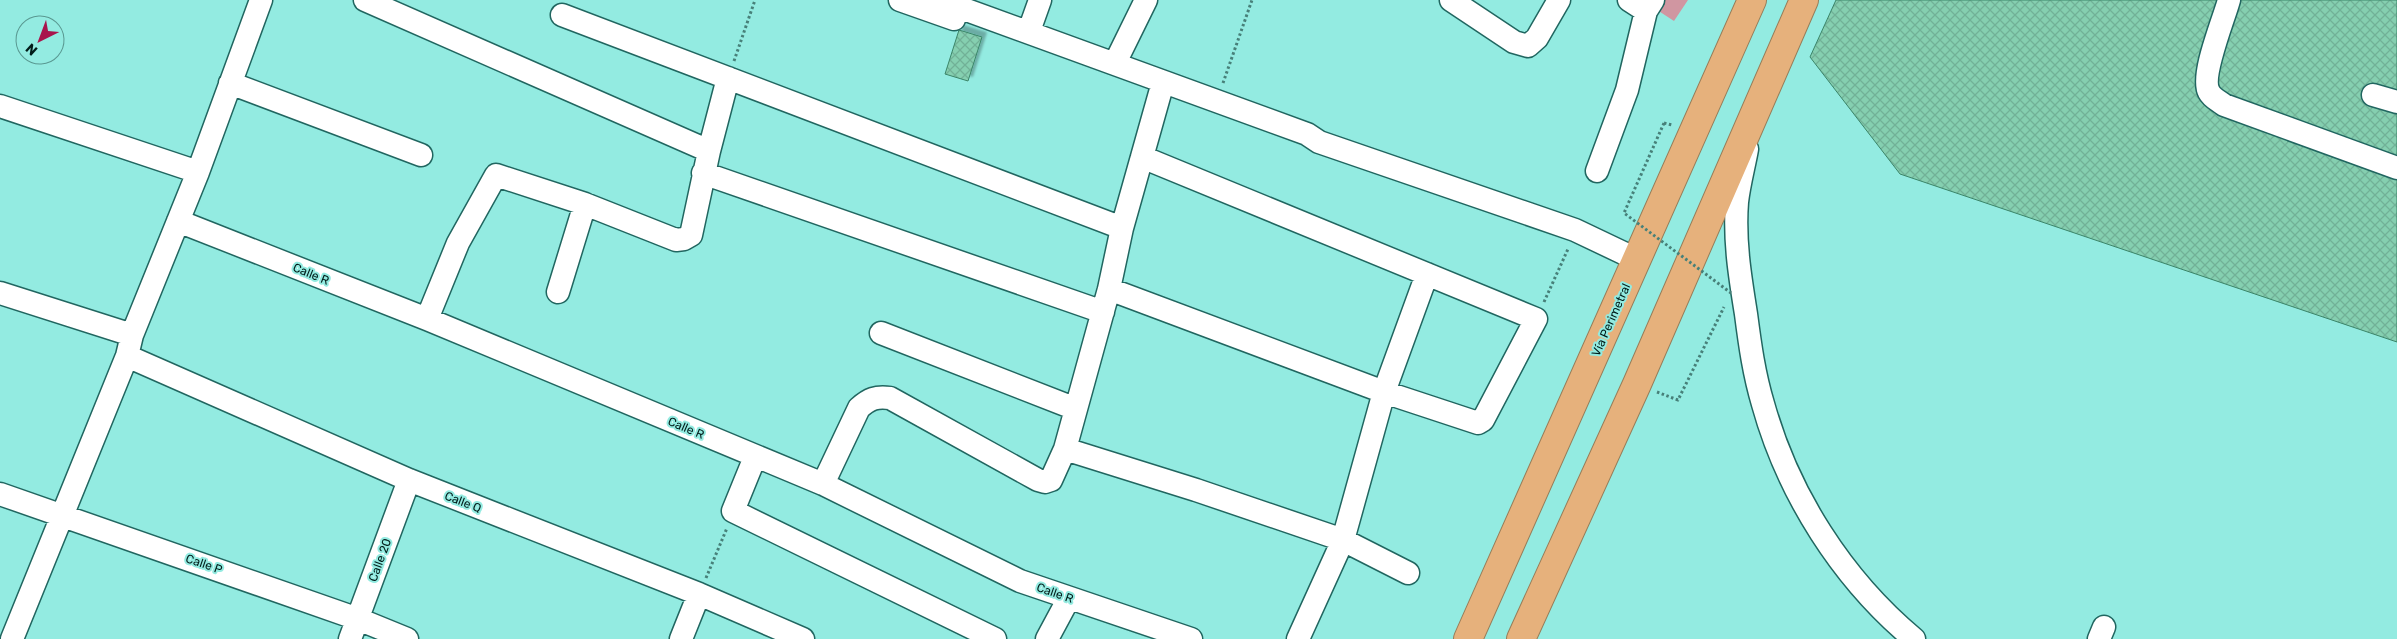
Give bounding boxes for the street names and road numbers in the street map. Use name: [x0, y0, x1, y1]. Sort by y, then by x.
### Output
street label: Calle R: [291, 260, 331, 288]
street label: Vía Perimetral: [1589, 281, 1633, 359]
street label: Calle R: [666, 414, 706, 442]
street label: Calle Q: [443, 489, 483, 515]
street label: Calle 20: [366, 537, 394, 583]
street label: Calle P: [184, 551, 224, 577]
street label: Calle R: [1035, 580, 1075, 606]

